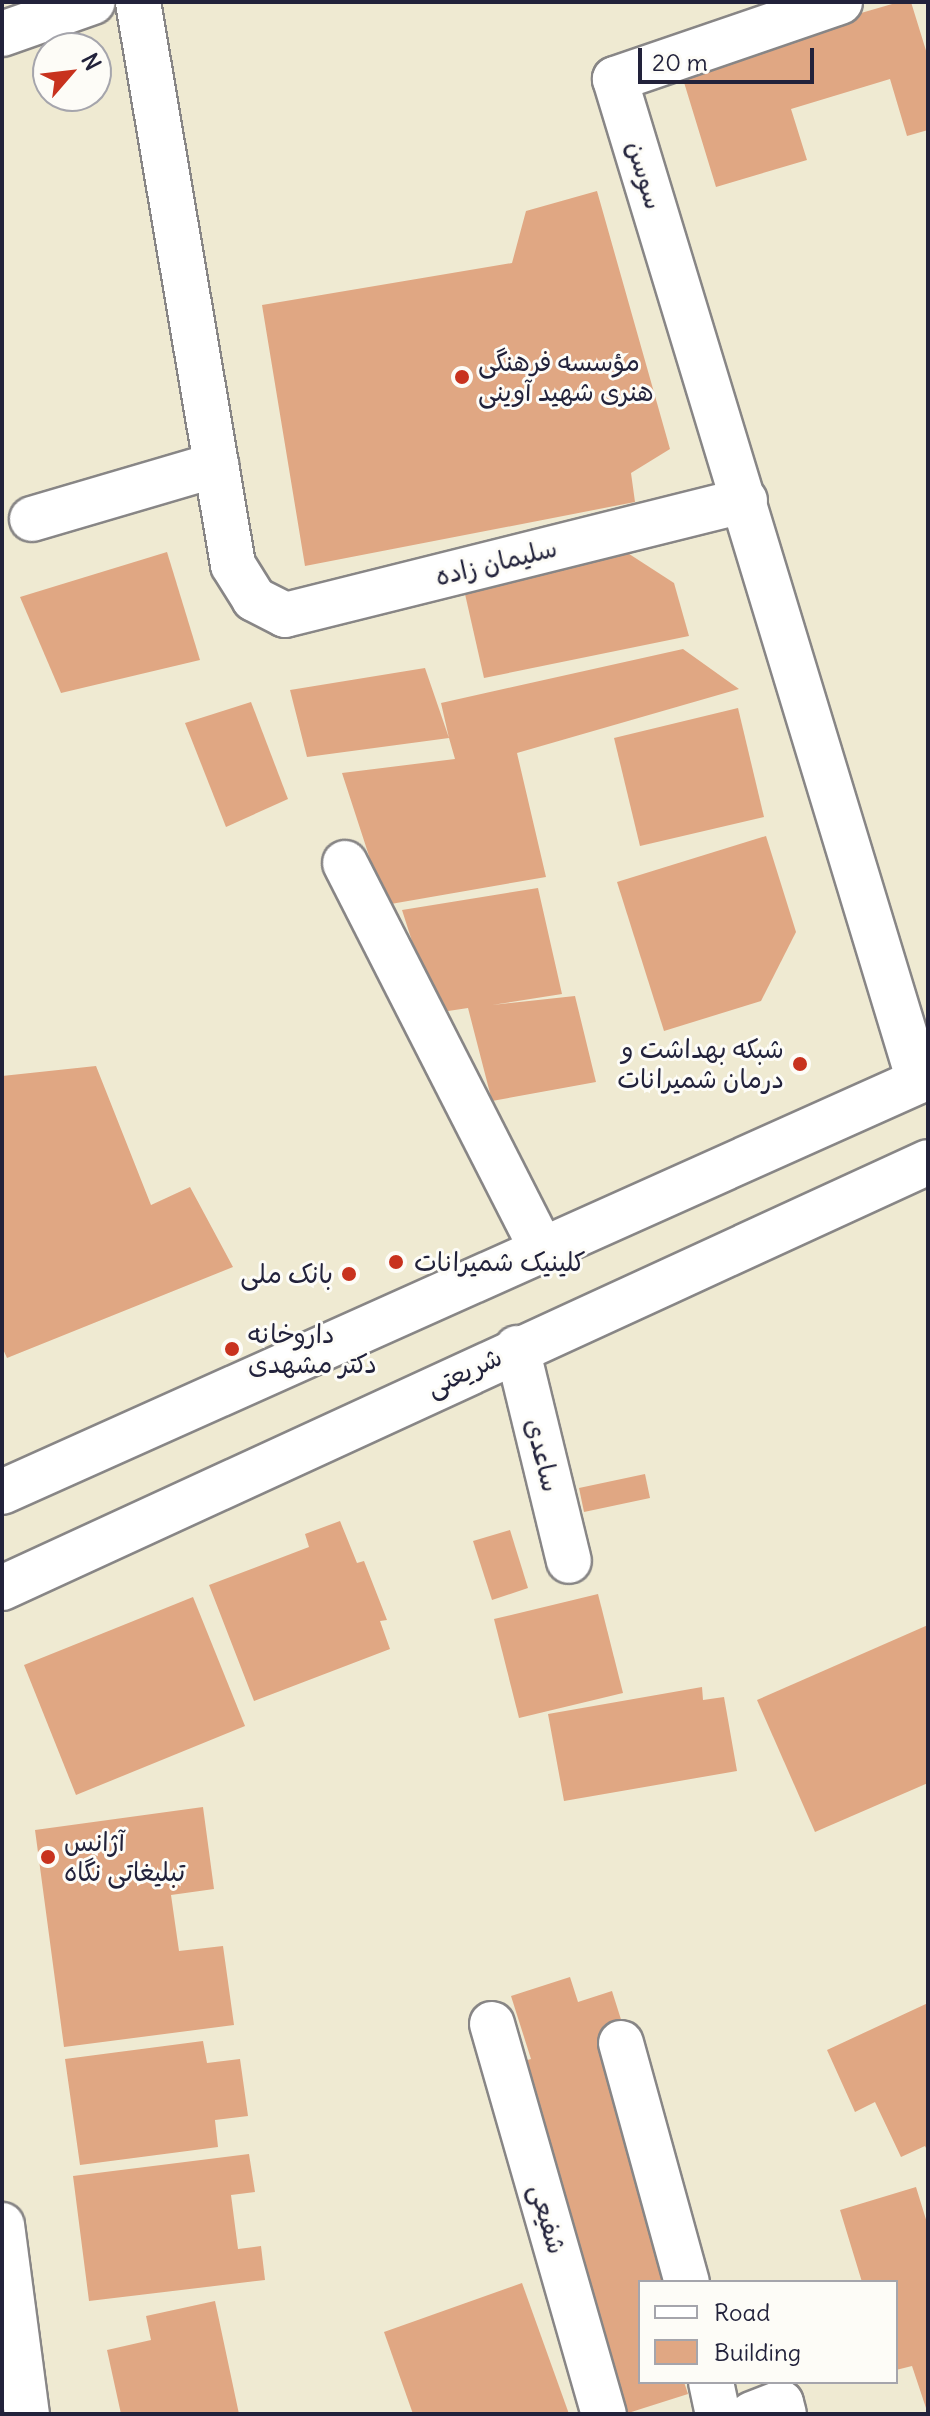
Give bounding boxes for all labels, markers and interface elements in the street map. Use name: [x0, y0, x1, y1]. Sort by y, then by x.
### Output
north arrow: [32, 32, 112, 112]
scale bar: [642, 32, 818, 82]
text: 20 m: [652, 47, 708, 77]
text: N: [75, 48, 107, 75]
street label: سوسن: [620, 137, 670, 213]
place label: مؤسسه فرهنگی هنری شهید آوینی: [478, 346, 654, 408]
marker: مؤسسه فرهنگی هنری شهید آوینی: [453, 368, 471, 386]
street label: سلیمان زاده: [432, 532, 560, 592]
place label: شبکه بهداشت و درمان شمیرانات: [617, 1033, 784, 1094]
marker: شبکه بهداشت و درمان شمیرانات: [791, 1055, 809, 1073]
place label: کلینیک شمیرانات: [414, 1246, 586, 1278]
marker: کلینیک شمیرانات: [385, 1251, 407, 1273]
place label: بانک ملی: [240, 1258, 333, 1290]
marker: بانک ملی: [340, 1265, 358, 1283]
place label: داروخانه دکتر مشهدی: [248, 1318, 377, 1380]
marker: داروخانه دکتر مشهدی: [223, 1340, 241, 1358]
street label: شریعتی: [421, 1341, 507, 1403]
street label: ساعدی: [519, 1415, 567, 1495]
place label: آژانس تبلیغاتی نگاه: [64, 1826, 185, 1888]
marker: آژانس تبلیغاتی نگاه: [39, 1848, 57, 1866]
street label: شفیعی: [523, 2181, 573, 2257]
legend: [638, 2280, 898, 2384]
text: Road: [714, 2297, 770, 2327]
text: Building: [714, 2337, 801, 2367]

